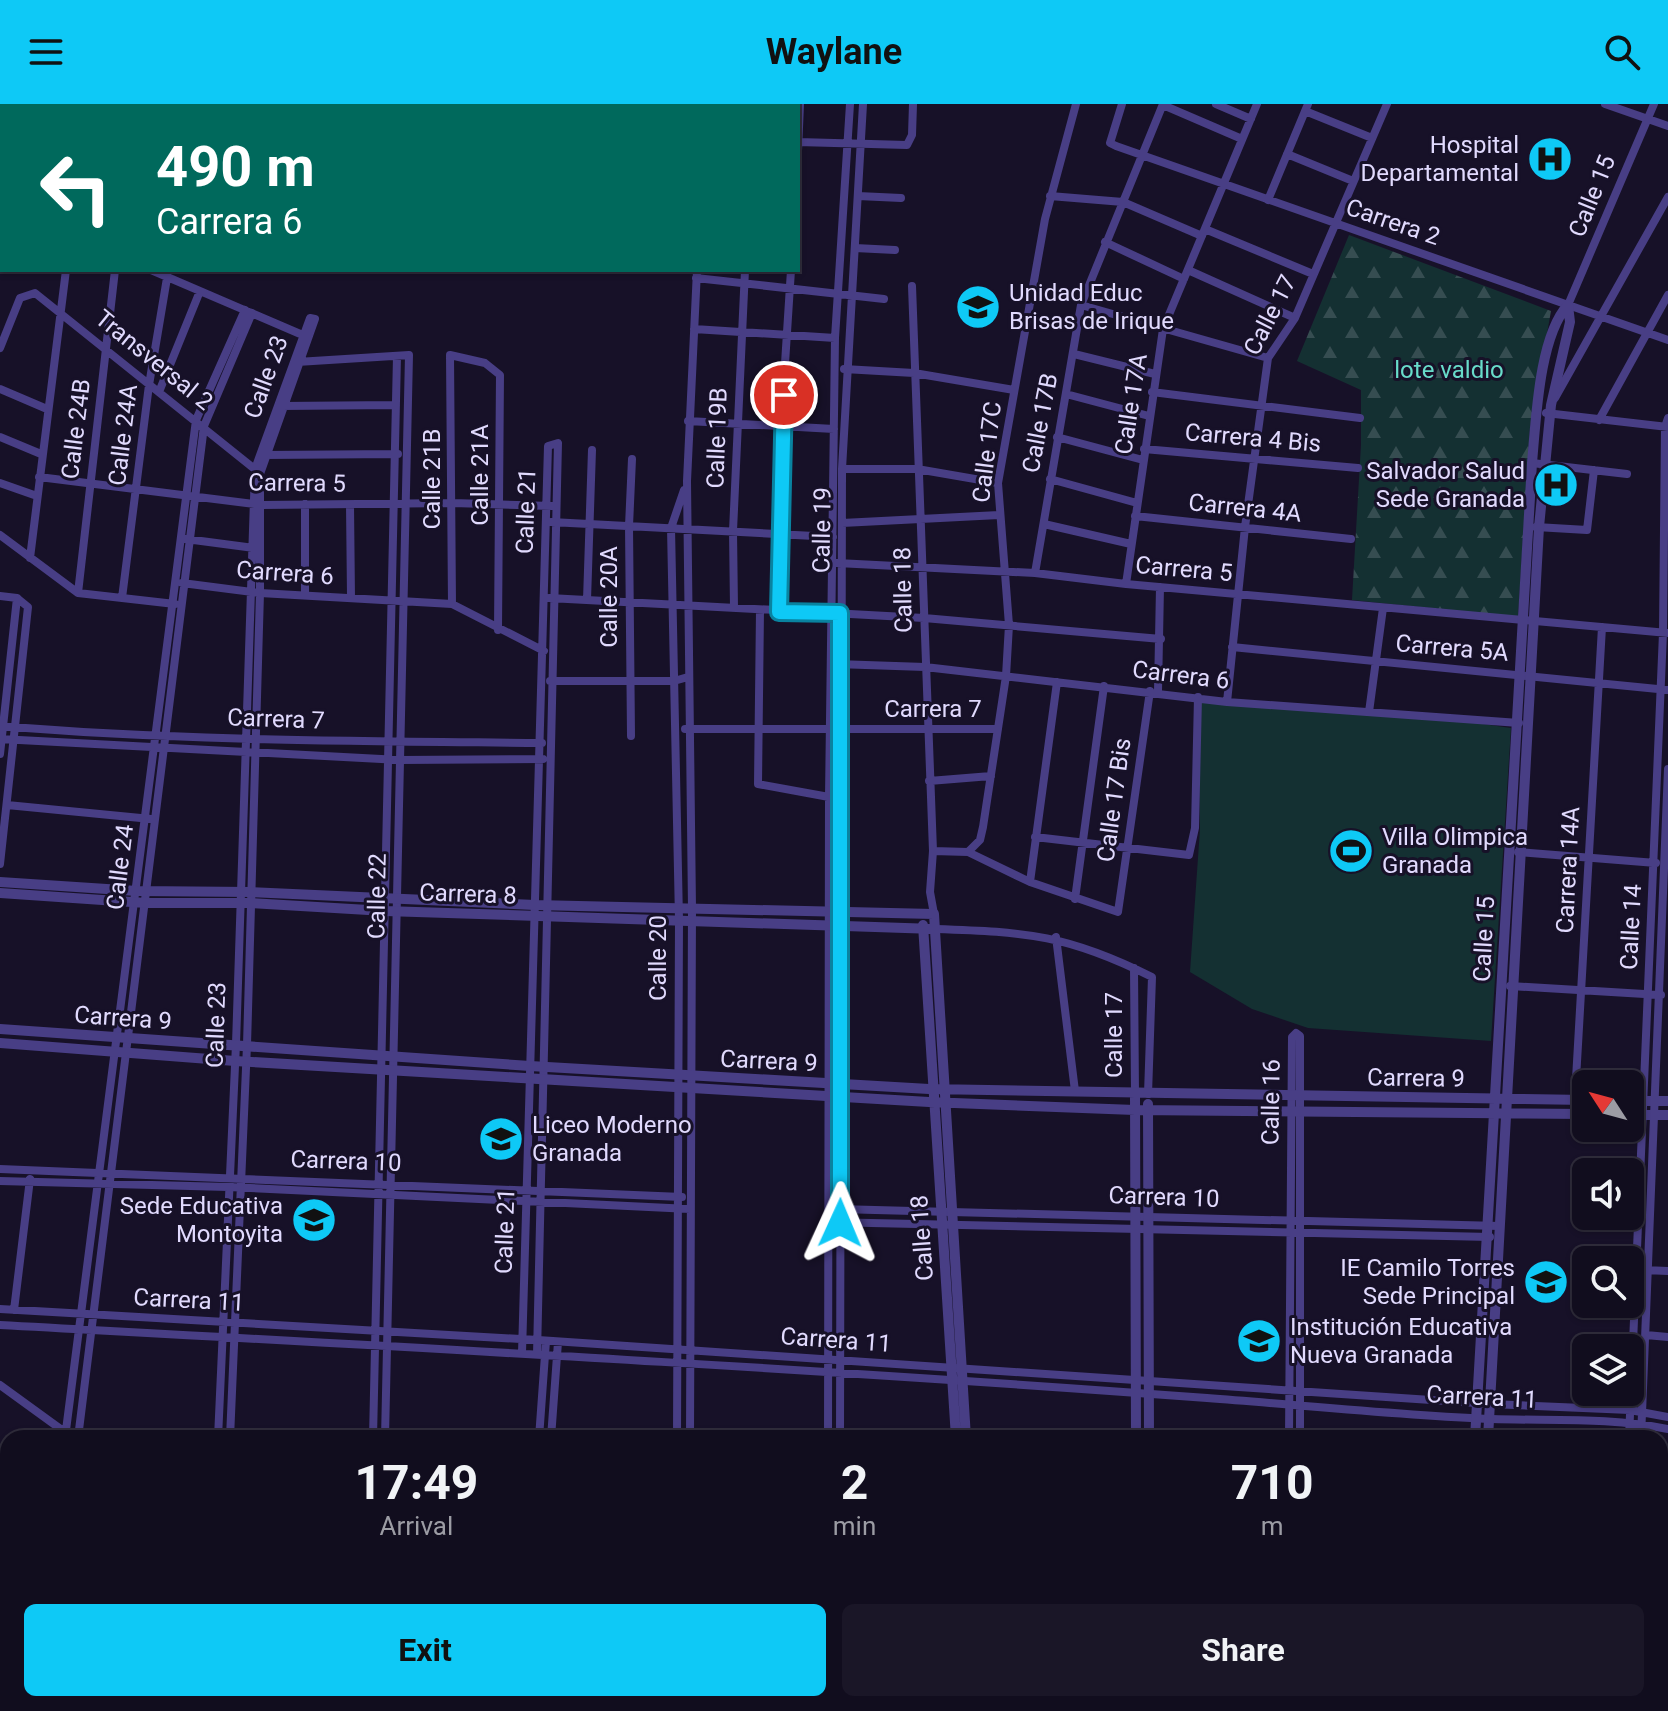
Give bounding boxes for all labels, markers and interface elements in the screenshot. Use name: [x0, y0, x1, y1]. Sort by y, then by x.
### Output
icon: menu: [24, 30, 68, 74]
icon: search: [1600, 30, 1644, 74]
text: Waylane: [766, 31, 902, 73]
place label: Hospital Departamental: [1361, 131, 1519, 187]
text: 490 m: [156, 134, 315, 200]
hospital icon: Hospital Departamental: [1526, 135, 1574, 183]
icon: left: [24, 136, 128, 240]
street label: Calle 15: [1563, 151, 1621, 241]
street label: Carrera 2: [1342, 193, 1444, 251]
text: Carrera 6: [156, 201, 302, 243]
street label: Calle 17: [1238, 270, 1302, 360]
place label: Unidad Educ Brisas de Irique: [1009, 279, 1174, 335]
school or university icon: Unidad Educ Brisas de Irique: [954, 283, 1002, 331]
street label: Transversal 2: [90, 304, 218, 416]
street label: Calle 23: [238, 332, 294, 422]
street label: Calle 17A: [1109, 351, 1153, 456]
park label: lote valdio: [1394, 356, 1504, 384]
pin: [750, 361, 818, 429]
street label: Calle 17B: [1017, 371, 1063, 475]
icon: arrive: [762, 373, 806, 417]
street label: Calle 24B: [56, 377, 96, 481]
street label: Calle 24A: [103, 383, 143, 487]
street label: Calle 19B: [701, 387, 733, 489]
street label: Calle 17C: [967, 400, 1007, 504]
street label: Carrera 4 Bis: [1184, 418, 1322, 458]
street label: Calle 21A: [466, 424, 494, 526]
street label: Calle 21B: [418, 429, 446, 529]
place label: Salvador Salud Sede Granada: [1366, 457, 1525, 513]
hospital icon: Salvador Salud Sede Granada: [1532, 461, 1580, 509]
street label: Carrera 5: [248, 468, 346, 498]
street label: Calle 21: [511, 468, 541, 554]
street label: Calle 19: [807, 487, 837, 573]
street label: Carrera 4A: [1187, 488, 1303, 528]
street label: Calle 20A: [595, 546, 623, 648]
street label: Calle 18: [888, 547, 918, 633]
street label: Carrera 5: [1134, 551, 1234, 587]
street label: Carrera 6: [235, 556, 335, 590]
street label: Carrera 5A: [1394, 629, 1510, 667]
street label: Carrera 6: [1131, 655, 1231, 695]
street label: Carrera 7: [884, 695, 982, 723]
street label: Carrera 7: [227, 703, 325, 735]
street label: Calle 17 Bis: [1091, 736, 1137, 864]
street label: Carrera 14A: [1551, 806, 1585, 934]
street label: Calle 24: [101, 823, 139, 911]
place label: Villa Olimpica Granada: [1382, 823, 1528, 879]
sports icon: Villa Olimpica Granada: [1327, 827, 1375, 875]
street label: Calle 22: [362, 853, 392, 939]
street label: Carrera 8: [419, 878, 517, 910]
street label: Calle 14: [1615, 883, 1647, 971]
street label: Calle 15: [1468, 895, 1500, 983]
street label: Calle 20: [644, 915, 672, 1001]
street label: Calle 23: [201, 982, 231, 1068]
street label: Calle 17: [1100, 992, 1128, 1078]
street label: Carrera 9: [73, 1001, 173, 1035]
street label: Carrera 9: [720, 1044, 818, 1078]
street label: Calle 16: [1256, 1059, 1286, 1145]
street label: Carrera 9: [1367, 1063, 1465, 1093]
north arrow: [1572, 1070, 1644, 1142]
map controls: [1572, 1070, 1644, 1406]
place label: Liceo Moderno Granada: [532, 1111, 692, 1167]
school or university icon: Liceo Moderno Granada: [477, 1115, 525, 1163]
street label: Carrera 10: [290, 1145, 402, 1177]
button: sound: [1572, 1158, 1644, 1230]
position arrow: [798, 1181, 882, 1265]
street label: Carrera 10: [1108, 1181, 1220, 1213]
street label: Calle 21: [490, 1188, 520, 1274]
place label: Sede Educativa Montoyita: [120, 1192, 283, 1248]
street label: Calle 18: [905, 1194, 939, 1282]
school or university icon: Sede Educativa Montoyita: [290, 1196, 338, 1244]
button: search: [1572, 1246, 1644, 1318]
place label: IE Camilo Torres Sede Principal: [1340, 1254, 1515, 1310]
school or university icon: IE Camilo Torres Sede Principal: [1522, 1258, 1570, 1306]
street label: Carrera 11: [133, 1283, 245, 1317]
place label: Institución Educativa Nueva Granada: [1290, 1313, 1512, 1369]
school or university icon: Institución Educativa Nueva Granada: [1235, 1317, 1283, 1365]
street label: Carrera 11: [780, 1322, 892, 1358]
button: layers: [1572, 1334, 1644, 1406]
street label: Carrera 11: [1426, 1380, 1538, 1414]
text: 17:49: [355, 1454, 478, 1511]
text: 2: [841, 1454, 868, 1511]
text: 710: [1231, 1454, 1313, 1511]
text: Arrival: [380, 1511, 453, 1541]
text: min: [833, 1511, 876, 1541]
text: m: [1261, 1511, 1284, 1541]
button: Exit: [24, 1604, 826, 1696]
button: Share: [842, 1604, 1644, 1696]

